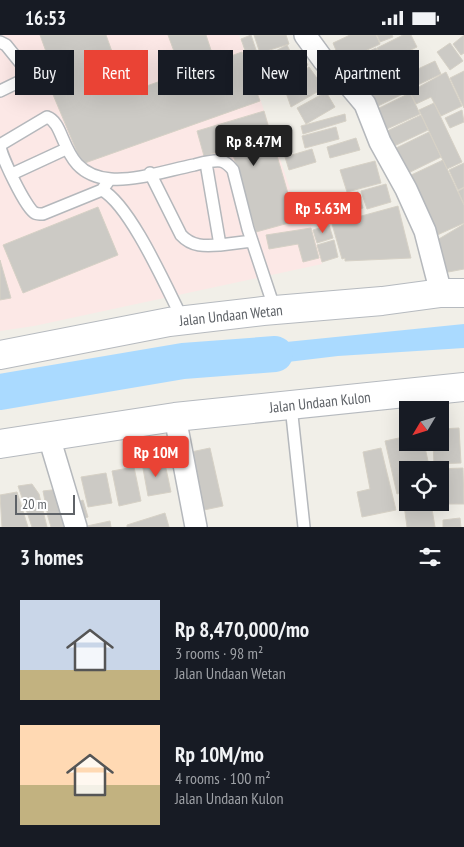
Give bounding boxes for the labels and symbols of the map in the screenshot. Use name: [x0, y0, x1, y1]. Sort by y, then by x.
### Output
pin: Rp 8.47M: [202, 125, 306, 167]
pin: Rp 5.63M: [271, 191, 375, 234]
street label: Jalan Undaan Wetan: [177, 300, 284, 330]
street label: Jalan Undaan Kulon: [267, 387, 372, 417]
north arrow: [399, 401, 449, 451]
pin: Rp 10M: [115, 435, 197, 478]
scale bar: [15, 492, 75, 515]

